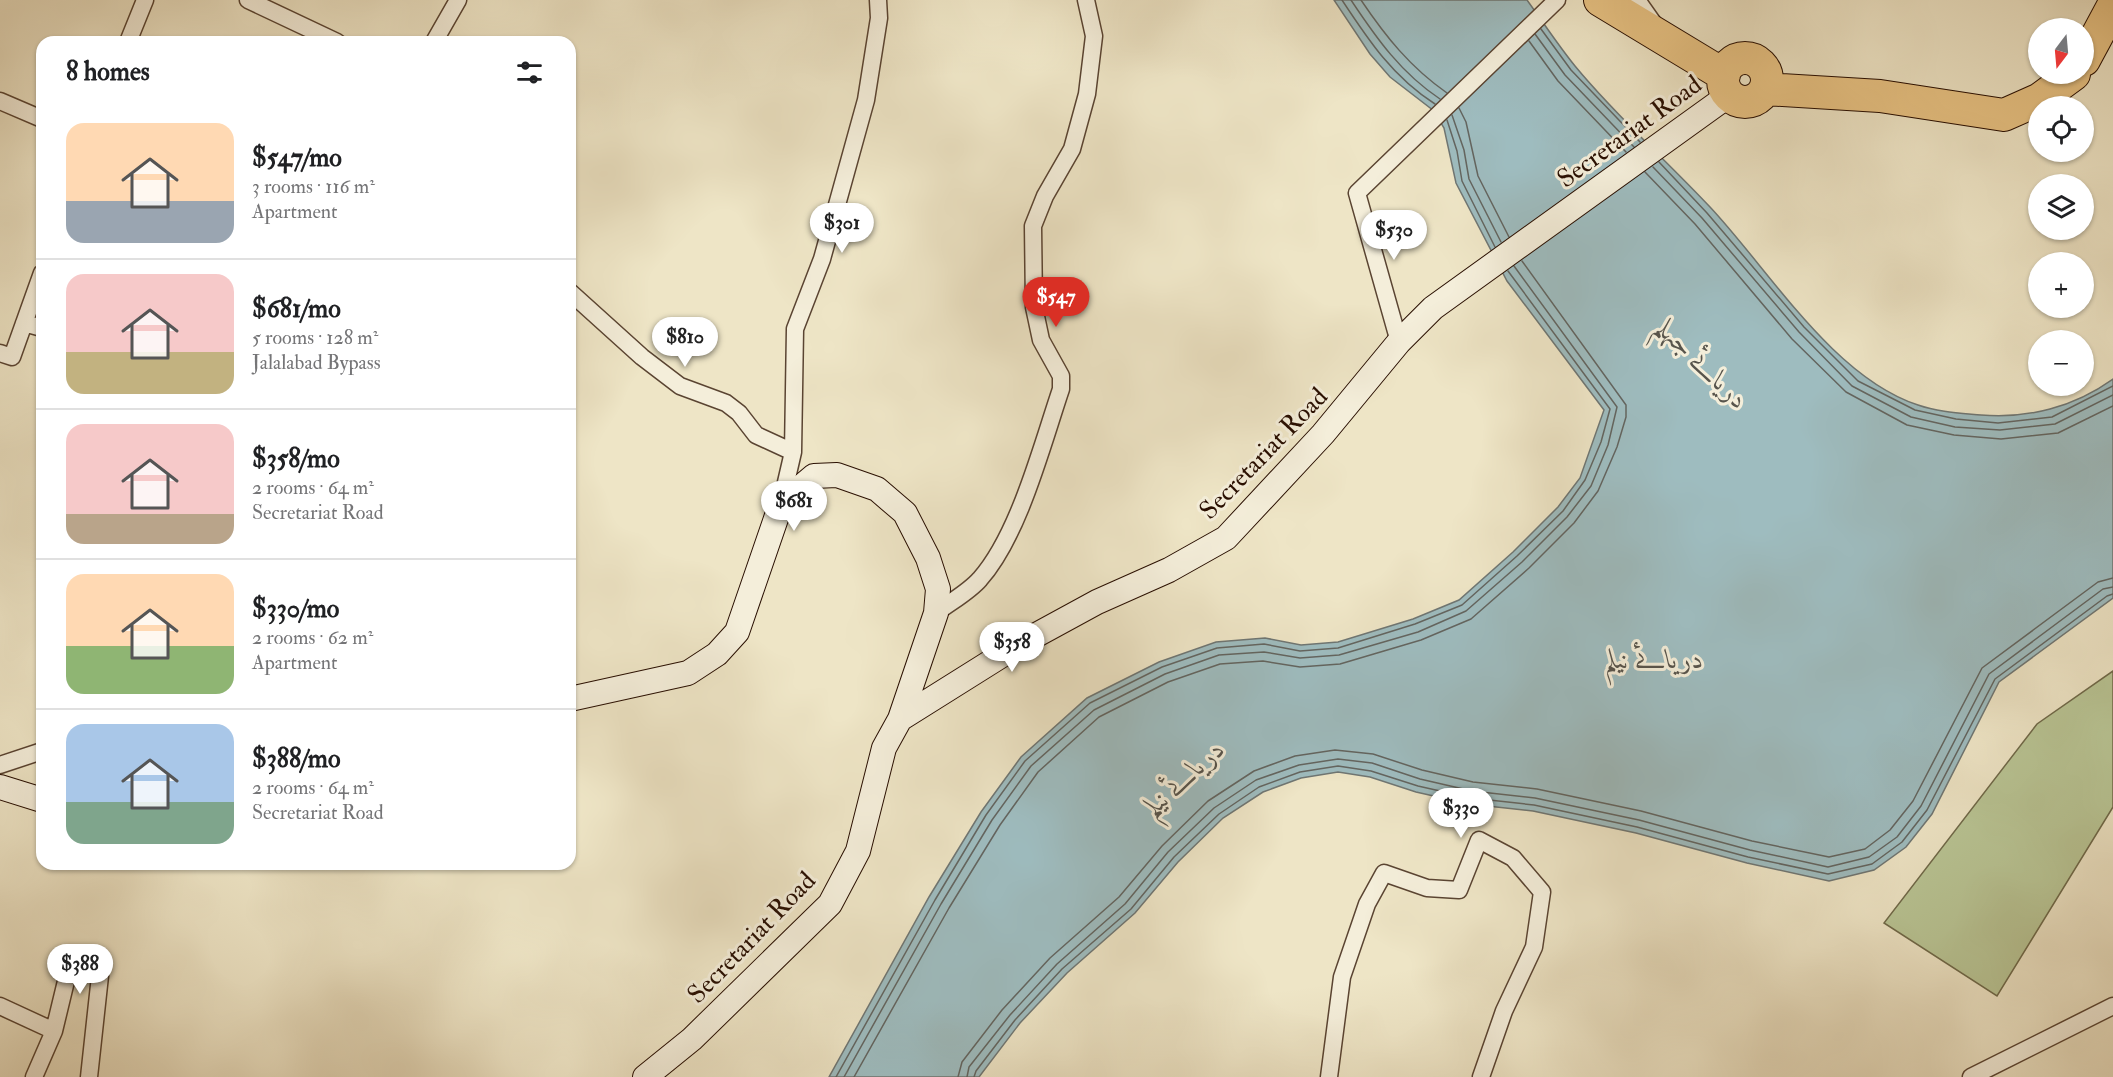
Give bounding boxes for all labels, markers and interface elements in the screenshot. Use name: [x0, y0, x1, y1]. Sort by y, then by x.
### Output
north arrow: [2028, 18, 2094, 84]
map controls: [2028, 18, 2094, 396]
text: 8 homes: [66, 56, 150, 88]
icon: filters: [513, 56, 546, 89]
street label: Secretariat Road: [1551, 69, 1708, 195]
button: locate: [2028, 96, 2094, 162]
text: $547/mo: [252, 142, 342, 174]
icon: home: [114, 147, 186, 219]
text: 3 rooms · 116 m²: [252, 174, 375, 199]
button: layers: [2028, 174, 2094, 240]
text: Apartment: [252, 199, 337, 224]
pin: $301: [806, 203, 878, 254]
text: $301: [824, 210, 860, 235]
pin: $530: [1358, 210, 1430, 261]
text: $530: [1375, 217, 1413, 242]
button: +: [2028, 252, 2094, 318]
pin: $547: [1020, 277, 1092, 328]
text: $547: [1036, 284, 1076, 309]
text: $681/mo: [252, 293, 341, 325]
icon: home: [114, 298, 186, 370]
water label: دریائے جہلم: [1641, 309, 1757, 423]
pin: $810: [649, 317, 721, 368]
text: $810: [666, 324, 704, 349]
text: 5 rooms · 128 m²: [252, 325, 378, 350]
button: −: [2028, 330, 2094, 396]
text: Jalalabad Bypass: [252, 350, 381, 375]
street label: Secretariat Road: [1193, 381, 1335, 526]
text: $358/mo: [252, 443, 340, 475]
icon: home: [114, 448, 186, 520]
text: 2 rooms · 64 m²: [252, 475, 374, 500]
pin: $681: [758, 481, 830, 532]
text: $681: [775, 488, 813, 513]
text: Secretariat Road: [252, 500, 384, 525]
text: $330/mo: [252, 593, 339, 625]
icon: home: [114, 598, 186, 670]
pin: $358: [976, 622, 1048, 673]
text: 2 rooms · 62 m²: [252, 625, 373, 650]
text: $358: [993, 629, 1031, 654]
water label: دریائے نیلم: [1604, 641, 1704, 686]
text: Apartment: [252, 650, 337, 675]
water label: دریائے نیلم: [1134, 731, 1238, 831]
text: $388/mo: [252, 743, 340, 775]
icon: home: [114, 748, 186, 820]
text: 2 rooms · 64 m²: [252, 775, 374, 800]
pin: $330: [1425, 788, 1497, 839]
text: $330: [1443, 795, 1479, 820]
text: Secretariat Road: [252, 800, 384, 825]
street label: Secretariat Road: [681, 865, 823, 1010]
pin: $388: [44, 944, 116, 995]
text: $388: [61, 951, 99, 976]

